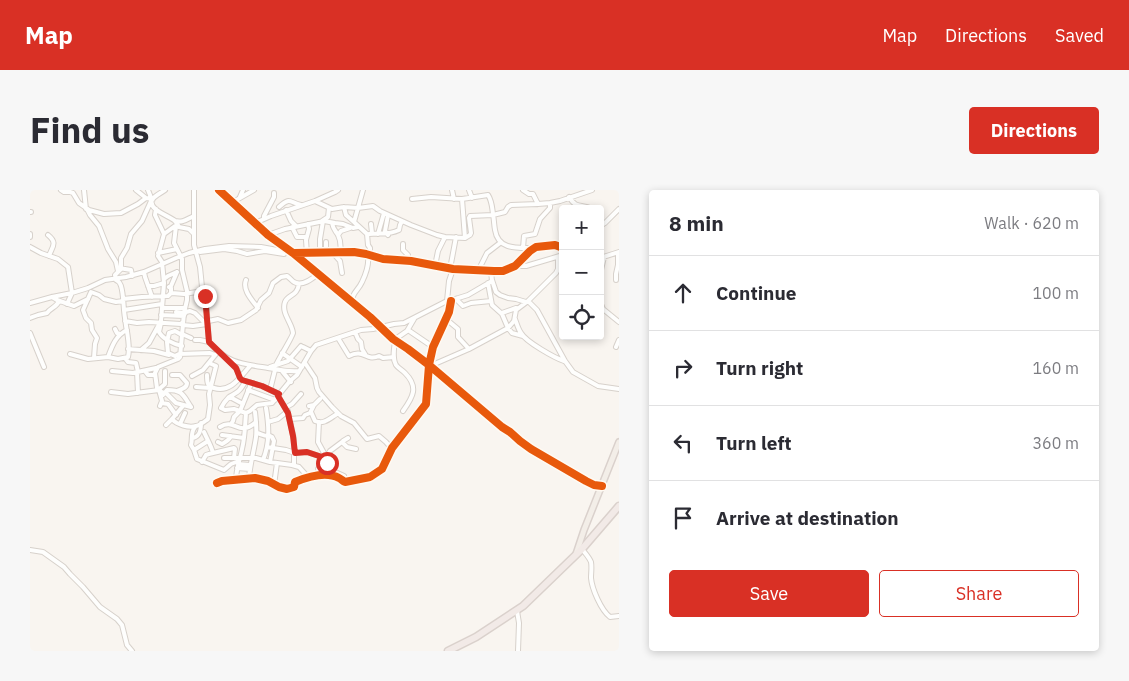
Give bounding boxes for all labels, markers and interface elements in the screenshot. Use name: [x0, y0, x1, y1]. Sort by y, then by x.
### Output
text: Map: [25, 19, 73, 51]
text: Map: [882, 24, 917, 47]
text: Directions: [945, 24, 1027, 47]
text: Saved: [1055, 24, 1104, 47]
text: Find us: [30, 107, 149, 153]
button: Directions: [969, 107, 1099, 154]
map controls: [559, 205, 604, 340]
button: +: [559, 205, 604, 250]
text: 8 min: [669, 209, 724, 237]
text: Walk · 620 m: [984, 213, 1079, 233]
button: −: [559, 250, 604, 295]
icon: ahead: [669, 279, 697, 307]
text: Continue: [716, 281, 796, 305]
text: 100 m: [1032, 283, 1079, 303]
route end: [194, 285, 217, 308]
button: locate: [559, 295, 604, 340]
icon: right: [669, 354, 697, 382]
text: Turn right: [716, 356, 803, 380]
text: 160 m: [1032, 358, 1079, 378]
icon: left: [669, 429, 697, 457]
text: Turn left: [716, 431, 792, 455]
text: 360 m: [1032, 433, 1079, 453]
route start: [316, 452, 339, 475]
icon: arrive: [669, 504, 697, 532]
text: Arrive at destination: [716, 506, 899, 530]
button: Save: [669, 570, 869, 617]
button: Share: [879, 570, 1079, 617]

